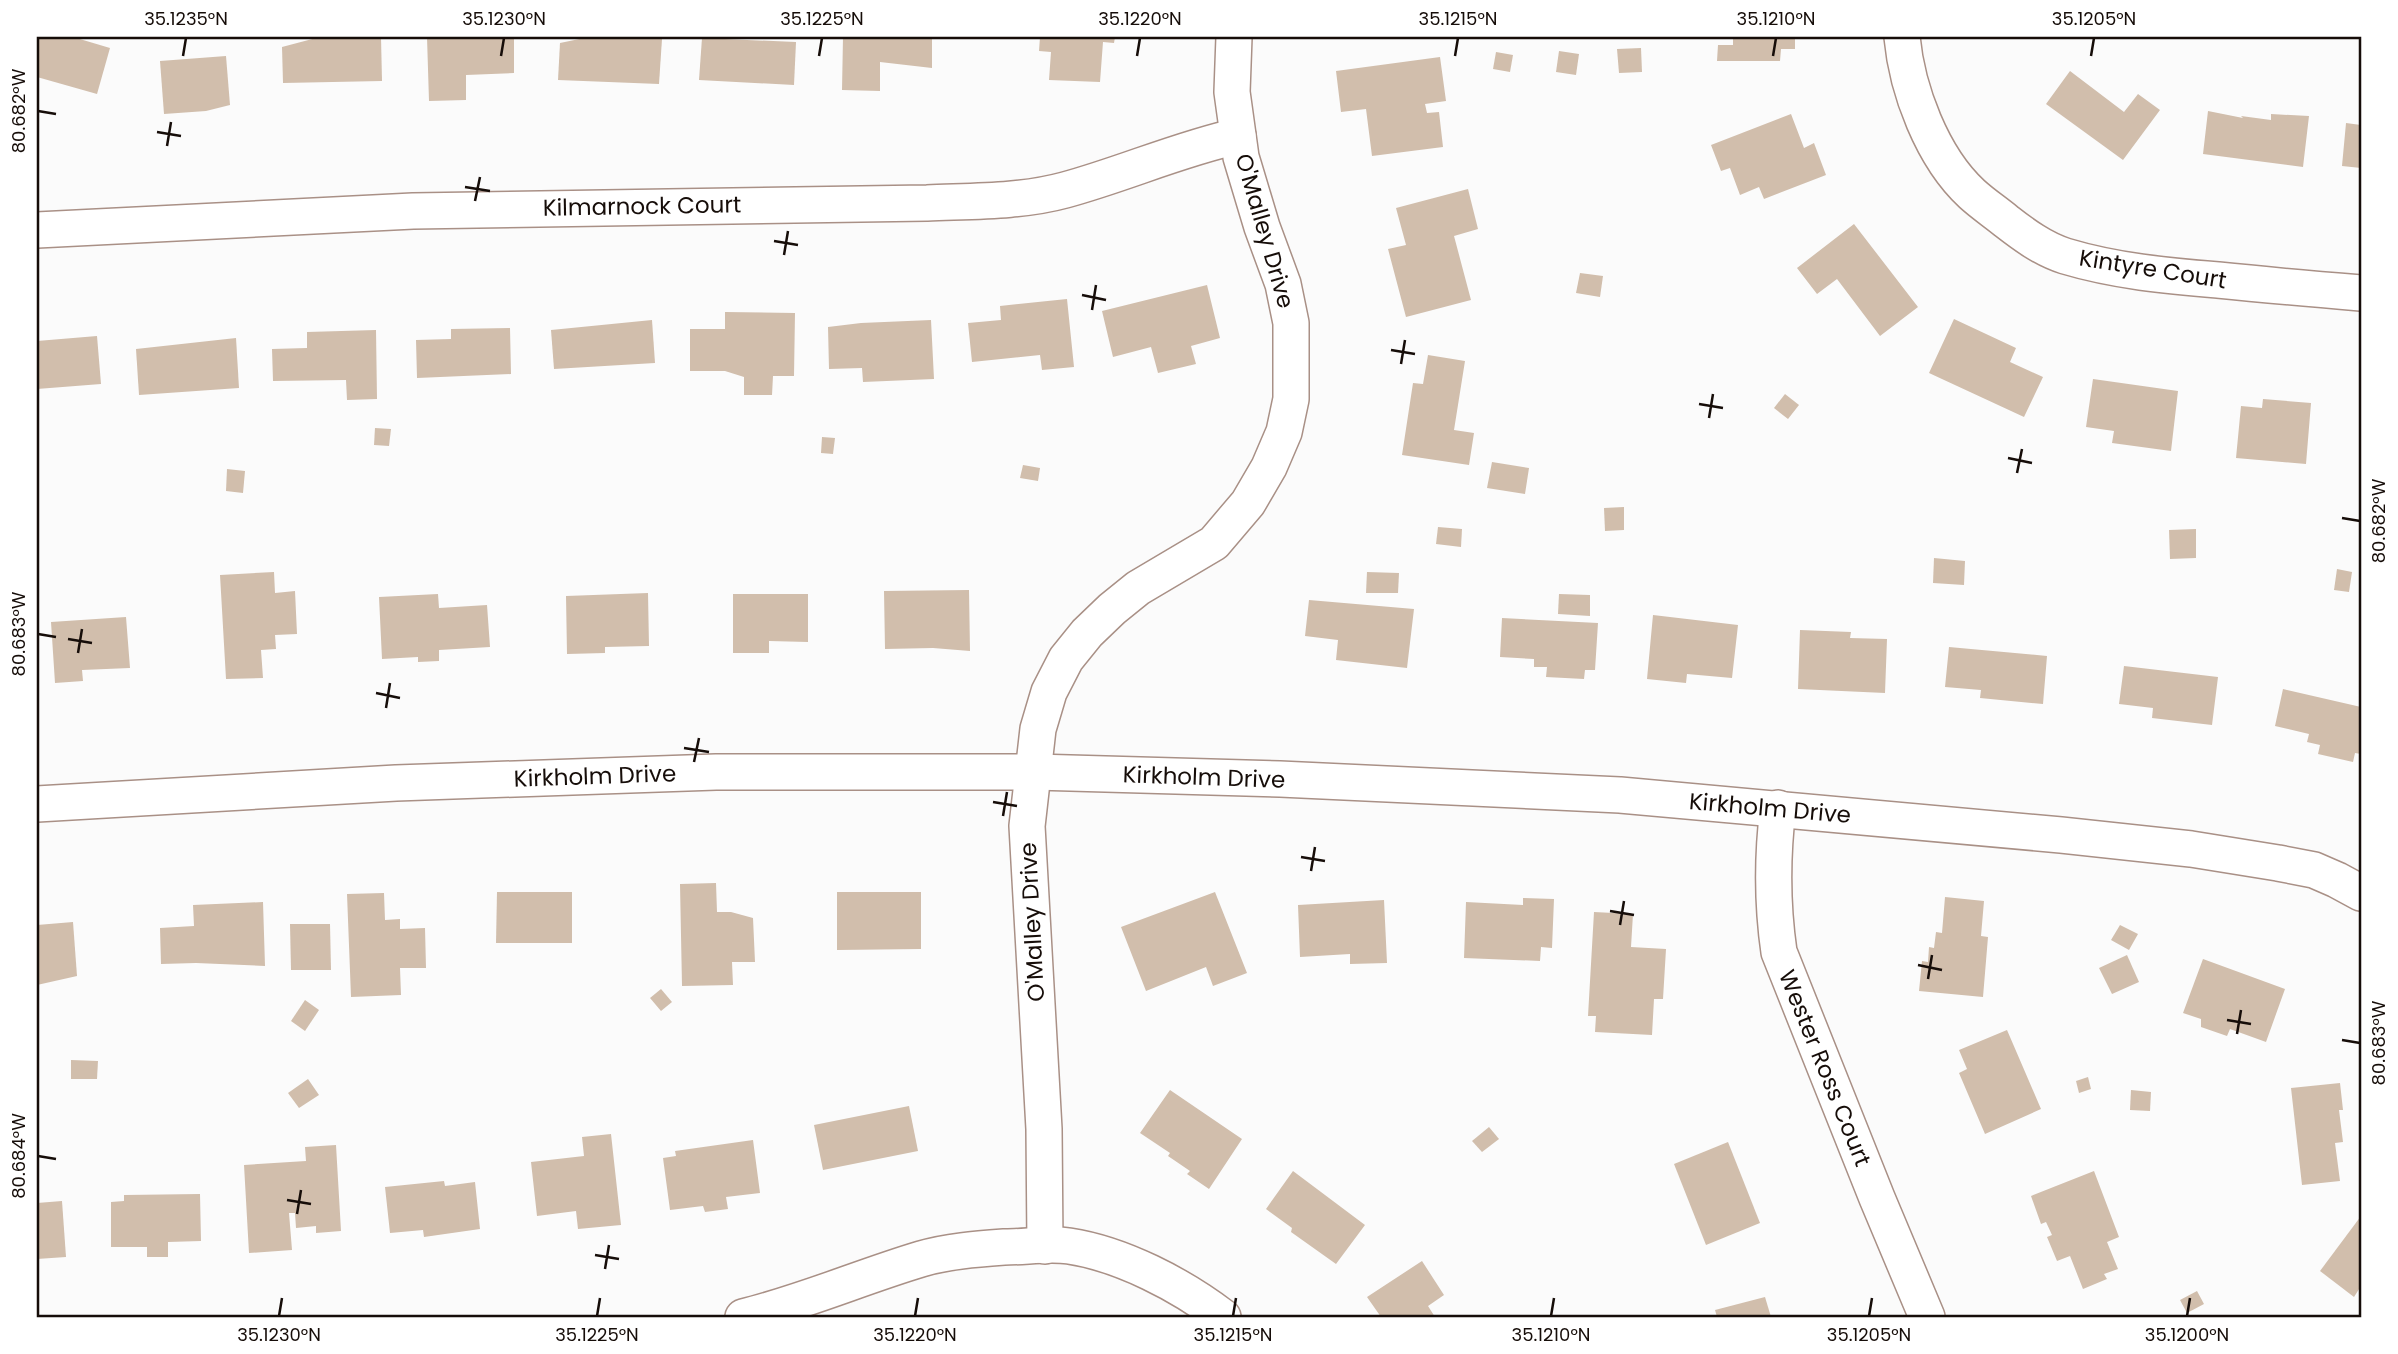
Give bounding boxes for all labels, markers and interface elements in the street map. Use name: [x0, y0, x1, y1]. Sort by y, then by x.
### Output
text: 35.1235°N: [144, 6, 228, 31]
text: 35.1230°N: [462, 6, 546, 31]
text: 35.1225°N: [780, 6, 864, 31]
text: 35.1220°N: [1098, 6, 1182, 31]
text: 35.1215°N: [1419, 6, 1497, 31]
text: 35.1210°N: [1737, 6, 1815, 31]
text: 35.1205°N: [2052, 6, 2136, 31]
text: 80.682°W: [6, 68, 31, 153]
street label: O'Malley Drive: [1228, 150, 1302, 312]
street label: Kilmarnock Court: [543, 188, 741, 224]
street label: Kintyre Court: [2077, 242, 2229, 296]
text: 80.682°W: [2366, 478, 2391, 563]
text: 80.683°W: [6, 591, 31, 676]
street label: Kirkholm Drive: [513, 757, 677, 795]
street label: Kirkholm Drive: [1122, 758, 1286, 796]
street label: Kirkholm Drive: [1688, 785, 1852, 831]
street label: O'Malley Drive: [1012, 842, 1052, 1002]
street label: Wester Ross Court: [1771, 965, 1879, 1171]
text: 80.683°W: [2366, 1000, 2391, 1085]
text: 80.684°W: [6, 1113, 31, 1199]
text: 35.1230°N: [237, 1322, 321, 1347]
text: 35.1225°N: [555, 1322, 639, 1347]
text: 35.1220°N: [873, 1322, 957, 1347]
text: 35.1215°N: [1194, 1322, 1272, 1347]
text: 35.1210°N: [1512, 1322, 1590, 1347]
text: 35.1205°N: [1827, 1322, 1911, 1347]
text: 35.1200°N: [2145, 1322, 2229, 1347]

